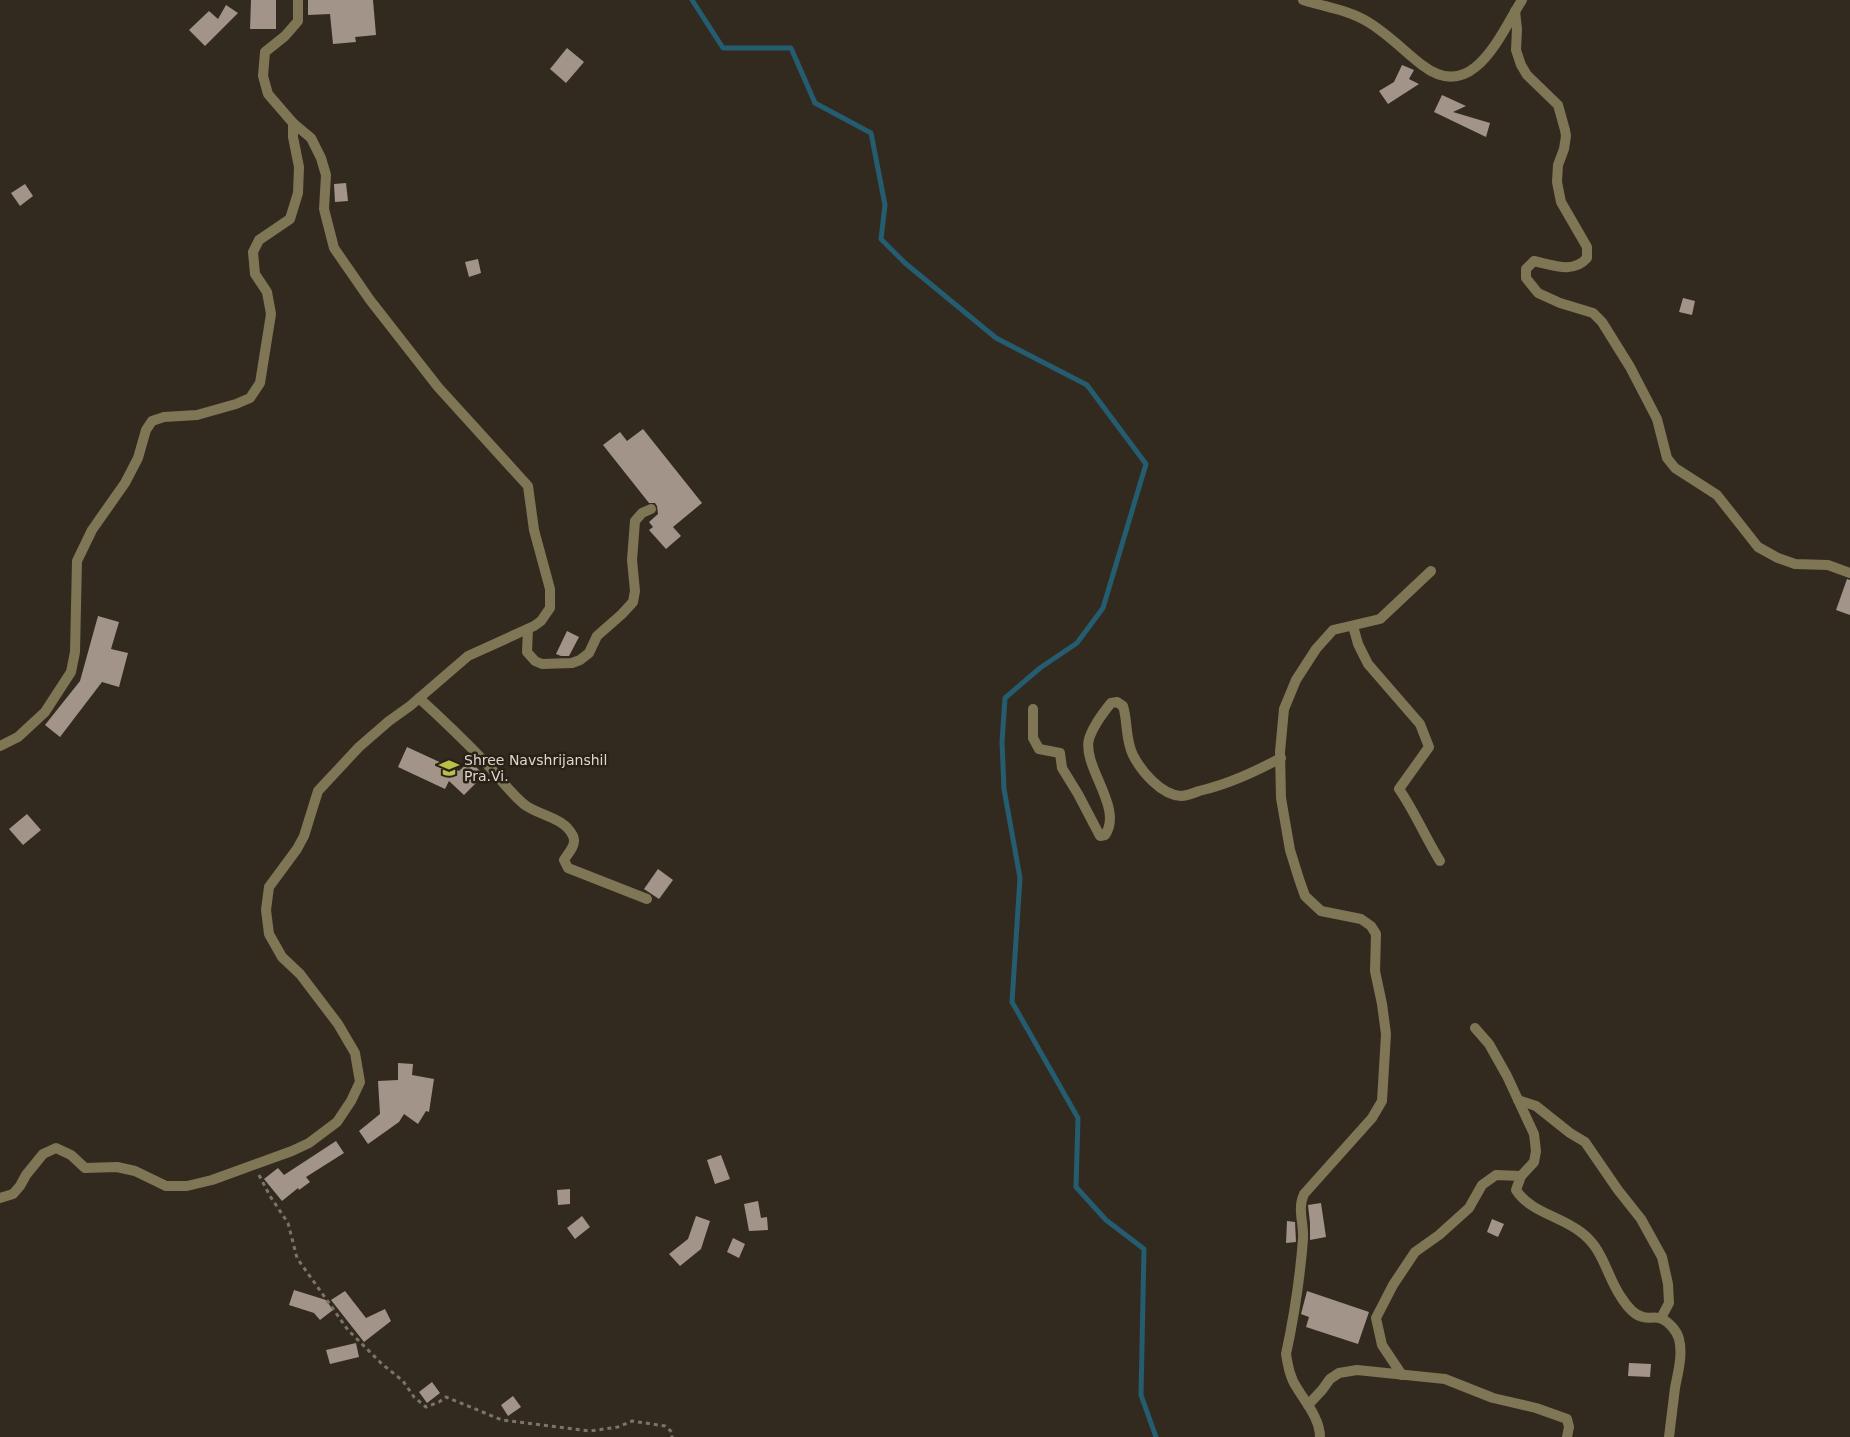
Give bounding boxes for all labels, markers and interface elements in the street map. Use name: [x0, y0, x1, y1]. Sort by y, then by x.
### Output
place label: Shree Navshrijanshil Pra.Vi.: [464, 752, 607, 784]
school or university icon: Shree Navshrijanshil Pra.Vi.: [438, 757, 460, 779]

